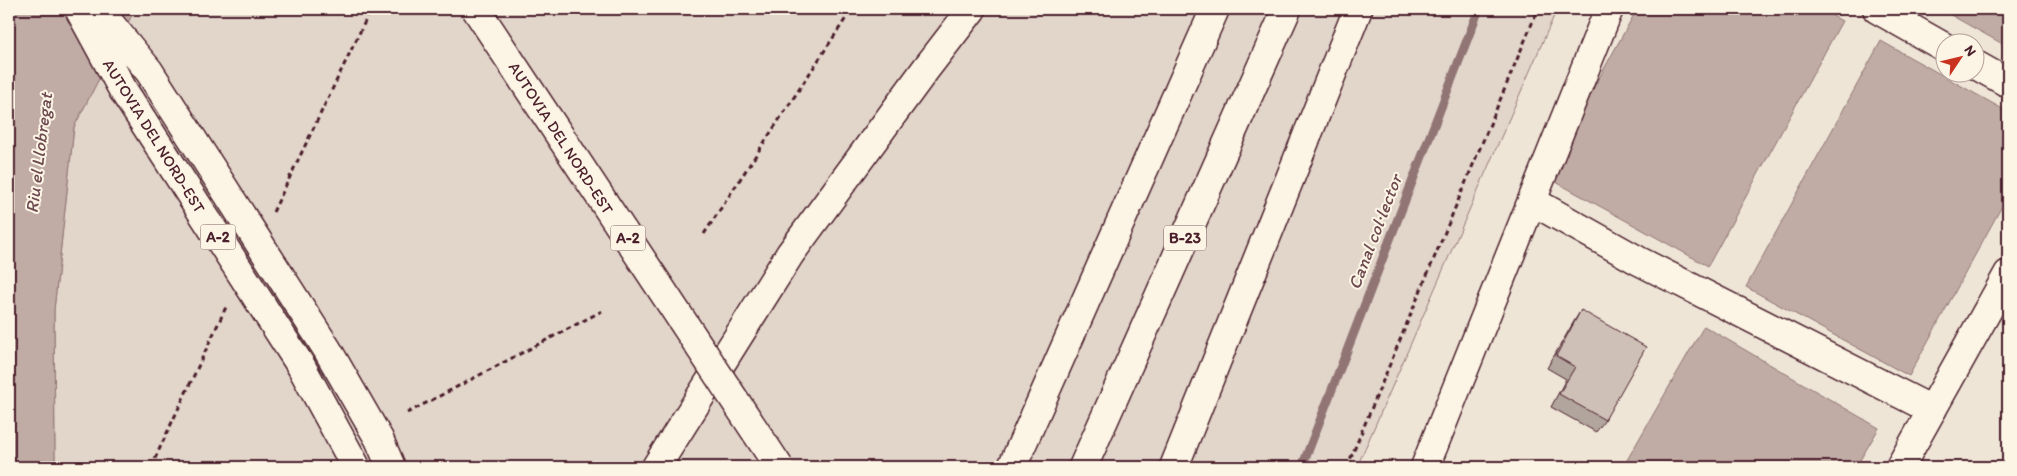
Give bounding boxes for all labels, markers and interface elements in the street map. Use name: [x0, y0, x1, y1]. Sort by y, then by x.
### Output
north arrow: [1934, 32, 1984, 82]
text: N: [1961, 42, 1980, 60]
street label: AUTOVIA DEL NORD-EST: [99, 56, 209, 216]
street label: AUTOVIA DEL NORD-EST: [505, 58, 617, 218]
water label: Riu el Llobregat: [21, 89, 58, 214]
water label: Canal col·lector: [1343, 170, 1408, 292]
road number: A-2: [200, 224, 236, 250]
road number: A-2: [610, 226, 646, 250]
road number: B-23: [1164, 226, 1206, 250]

